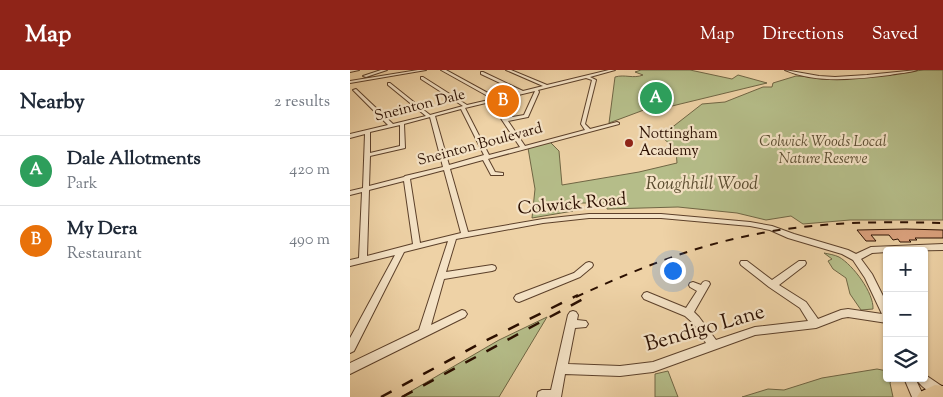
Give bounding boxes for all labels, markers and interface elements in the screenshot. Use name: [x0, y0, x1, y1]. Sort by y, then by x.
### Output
text: Map: [25, 18, 71, 52]
text: Map: [700, 22, 735, 48]
text: Directions: [763, 22, 844, 48]
text: Saved: [872, 22, 918, 48]
pin: A: [640, 79, 672, 117]
pin: B: [487, 82, 519, 120]
street label: Sneinton Dale: [372, 85, 468, 127]
text: Nearby: [20, 88, 85, 118]
text: 2 results: [274, 91, 330, 114]
street label: Sneinton Boulevard: [415, 118, 545, 172]
place label: Nottingham Academy: [639, 124, 718, 162]
park label: Colwick Woods Local Nature Reserve: [759, 132, 887, 170]
marker: Nottingham Academy: [623, 137, 635, 149]
text: Dale Allotments: [67, 146, 201, 173]
text: A: [30, 159, 43, 182]
text: 420 m: [289, 159, 330, 182]
park label: Roughhill Wood: [646, 172, 758, 198]
text: Park: [67, 173, 98, 196]
street label: Colwick Road: [516, 187, 628, 223]
text: My Dera: [67, 216, 137, 243]
text: B: [31, 229, 41, 252]
text: 490 m: [289, 229, 330, 252]
text: Restaurant: [67, 243, 142, 266]
map controls: [883, 247, 928, 382]
button: +: [883, 247, 928, 292]
your location: [660, 258, 686, 284]
button: −: [883, 292, 928, 337]
street label: Bendigo Lane: [642, 298, 768, 360]
button: layers: [883, 337, 928, 382]

